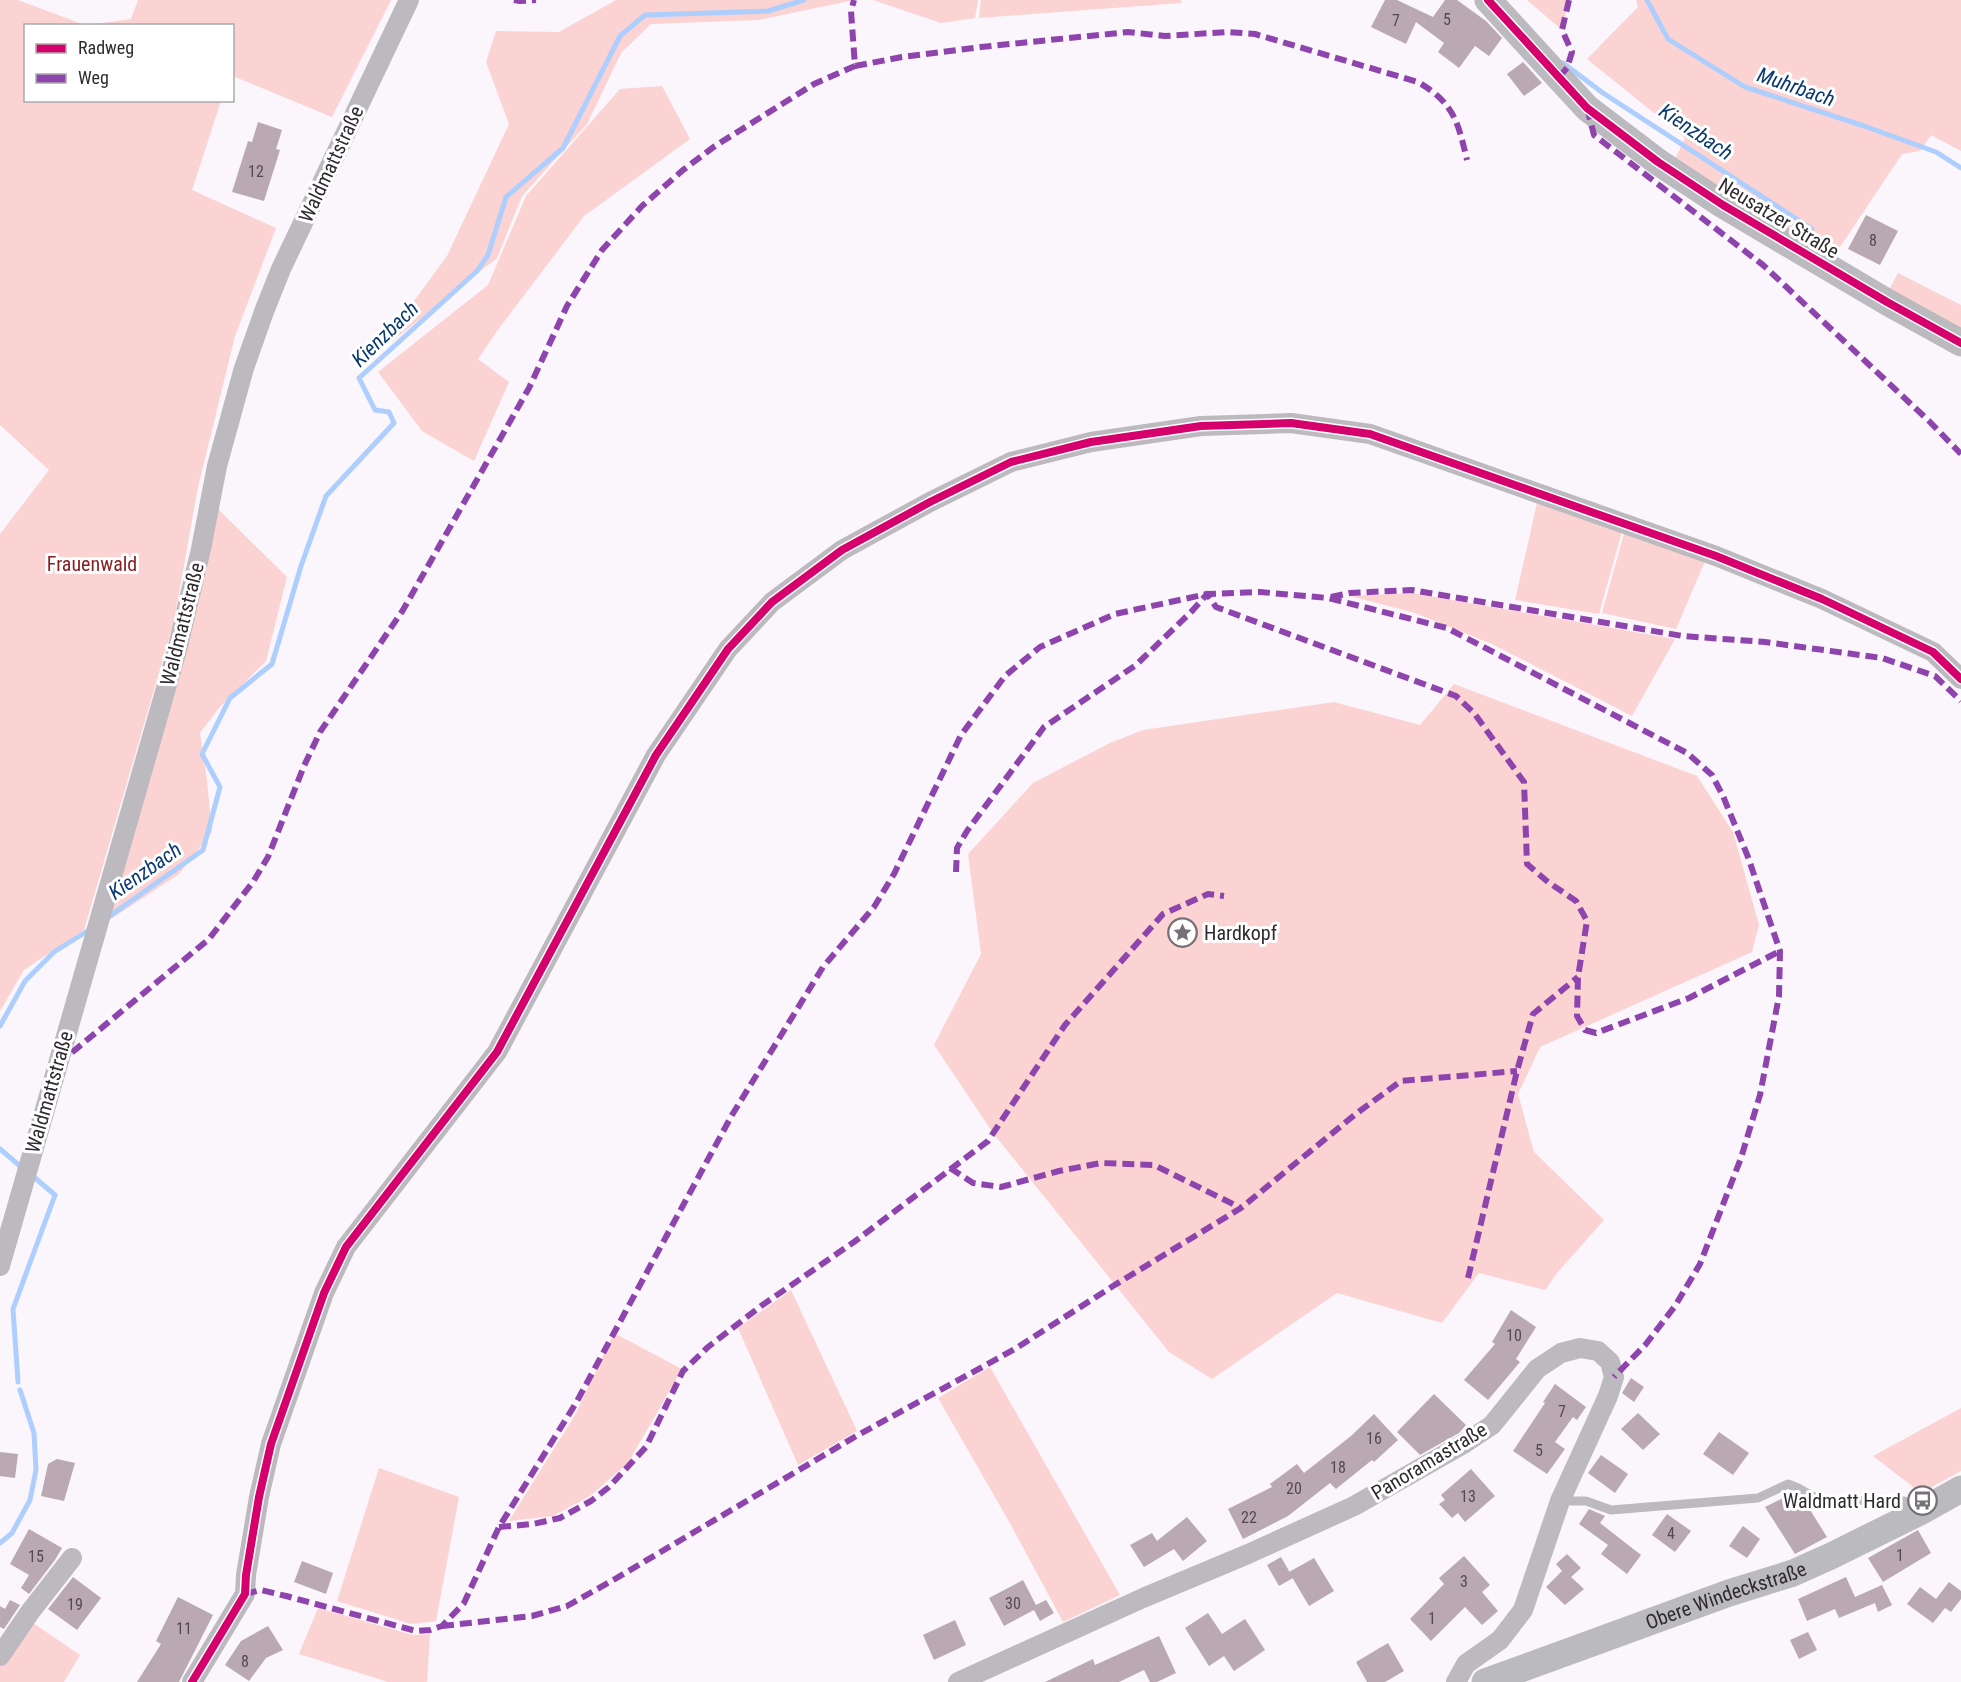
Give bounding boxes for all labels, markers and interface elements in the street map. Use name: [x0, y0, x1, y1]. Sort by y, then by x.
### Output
house number: 5: [1443, 10, 1451, 29]
house number: 7: [1392, 11, 1400, 30]
legend: [24, 24, 234, 102]
text: Radweg: [78, 37, 134, 58]
water label: Muhrbach: [1754, 63, 1838, 111]
text: Weg: [78, 67, 109, 88]
water label: Kienzbach: [1655, 99, 1737, 165]
street label: Waldmattstraße: [294, 102, 368, 226]
house number: 12: [248, 162, 264, 181]
street label: Neusatzer Straße: [1714, 173, 1844, 263]
house number: 8: [1869, 231, 1877, 250]
water label: Kienzbach: [347, 296, 423, 372]
park label: Frauenwald: [47, 552, 137, 576]
street label: Waldmattstraße: [155, 560, 209, 688]
water label: Kienzbach: [104, 837, 186, 905]
place icon: Hardkopf: [1167, 917, 1199, 949]
place label: Hardkopf: [1204, 921, 1278, 945]
street label: Waldmattstraße: [20, 1028, 78, 1156]
house number: 10: [1506, 1326, 1522, 1345]
house number: 7: [1558, 1402, 1566, 1421]
street label: Panoramastraße: [1367, 1417, 1491, 1505]
house number: 16: [1366, 1429, 1382, 1448]
house number: 5: [1535, 1441, 1543, 1460]
house number: 18: [1330, 1458, 1346, 1477]
house number: 20: [1286, 1479, 1302, 1498]
bus stop icon: Waldmatt Hard: [1906, 1485, 1938, 1517]
house number: 13: [1460, 1487, 1476, 1506]
place label: Waldmatt Hard: [1783, 1489, 1901, 1513]
house number: 22: [1241, 1508, 1257, 1527]
house number: 4: [1667, 1524, 1675, 1543]
house number: 1: [1896, 1546, 1904, 1565]
house number: 15: [28, 1547, 44, 1566]
street label: Obere Windeckstraße: [1642, 1557, 1810, 1634]
house number: 3: [1460, 1572, 1468, 1591]
house number: 30: [1005, 1594, 1021, 1613]
house number: 19: [67, 1595, 83, 1614]
house number: 1: [1428, 1609, 1436, 1628]
house number: 11: [176, 1619, 192, 1638]
house number: 8: [241, 1652, 249, 1671]

